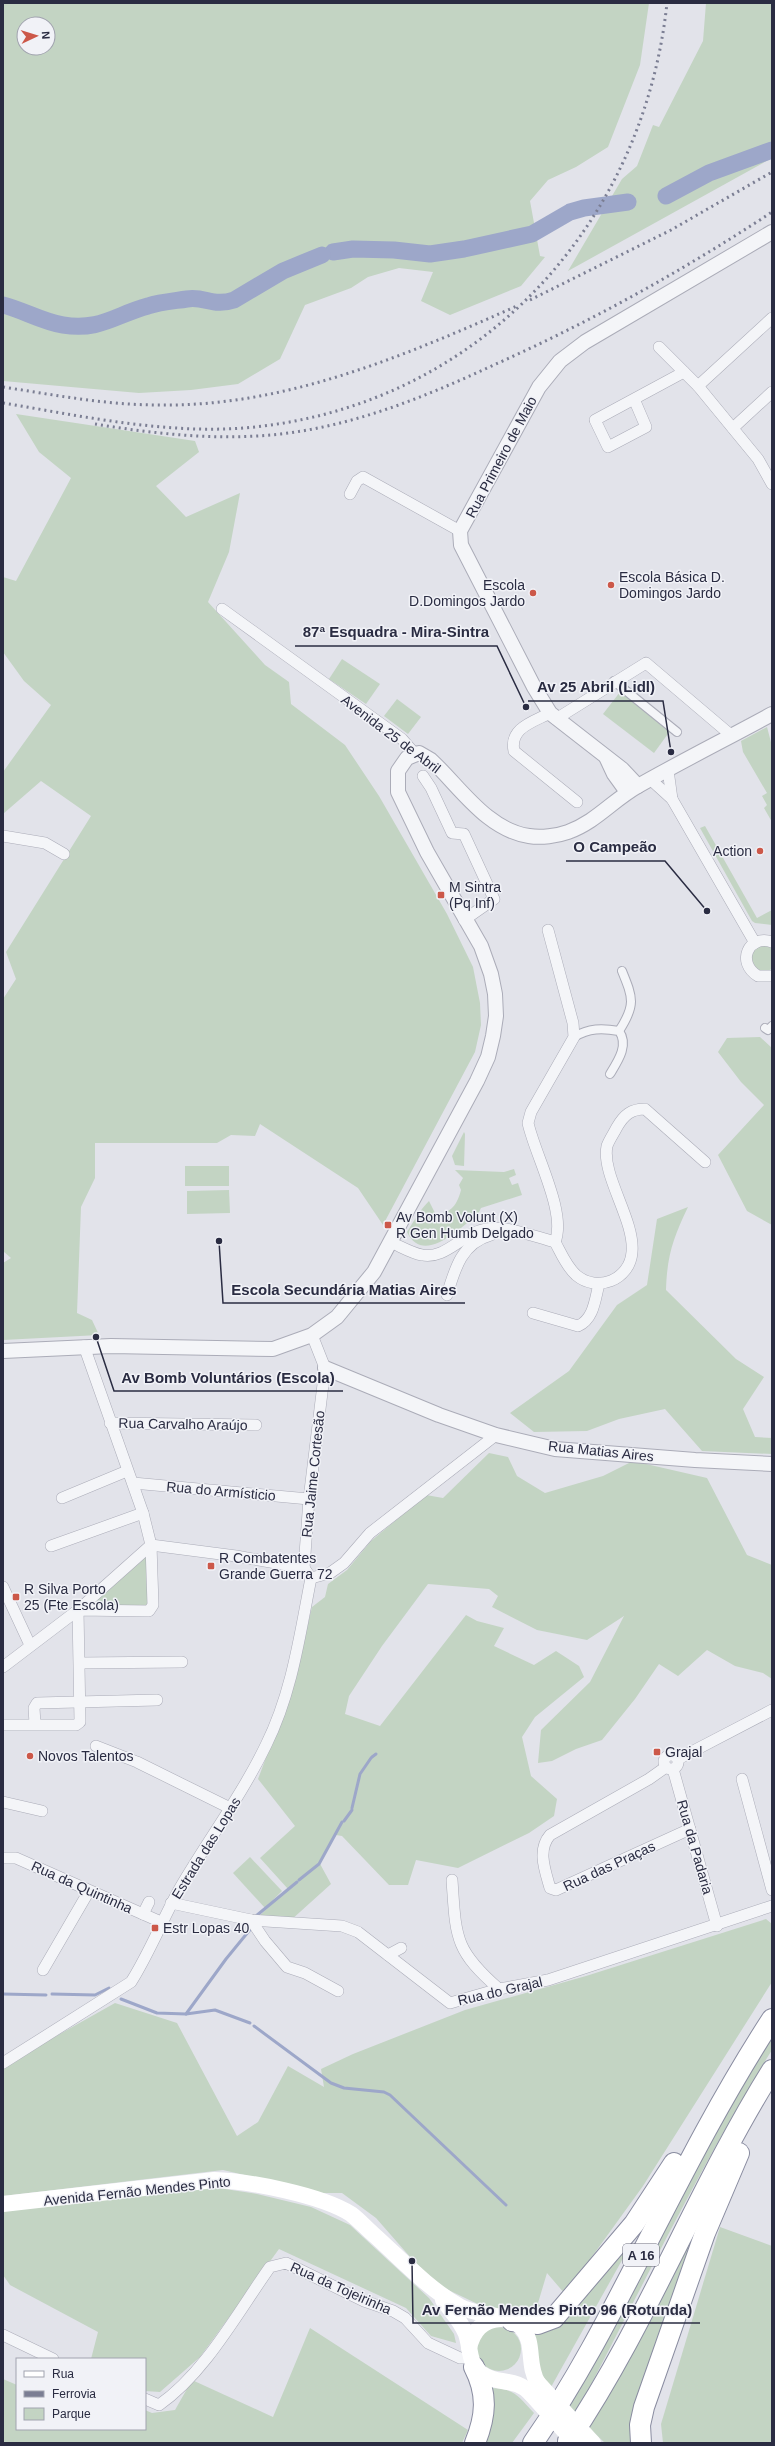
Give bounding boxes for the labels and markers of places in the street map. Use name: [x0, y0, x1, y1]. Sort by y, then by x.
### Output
place label: Escola Básica D. Domingos Jardo: [619, 569, 725, 601]
place label: Escola D.Domingos Jardo: [409, 577, 525, 609]
marker: Escola Básica D. Domingos Jardo: [606, 580, 616, 590]
marker: Escola D.Domingos Jardo: [528, 588, 538, 598]
callout: 87ª Esquadra - Mira-Sintra: [295, 619, 497, 646]
callout: Av 25 Abril (Lidl): [528, 674, 663, 701]
callout: O Campeão: [566, 834, 665, 861]
place label: Action: [713, 843, 752, 859]
marker: Action: [755, 846, 765, 856]
place label: M Sintra (Pq Inf): [449, 879, 501, 911]
marker: M Sintra (Pq Inf): [436, 890, 446, 900]
place label: Av Bomb Volunt (X) R Gen Humb Delgado: [396, 1209, 534, 1241]
marker: Av Bomb Volunt (X) R Gen Humb Delgado: [383, 1220, 393, 1230]
callout: Escola Secundária Matias Aires: [223, 1276, 465, 1303]
callout: Av Bomb Voluntários (Escola): [114, 1364, 343, 1391]
place label: R Combatentes Grande Guerra 72: [219, 1550, 333, 1582]
marker: R Combatentes Grande Guerra 72: [206, 1561, 216, 1571]
place label: R Silva Porto 25 (Fte Escola): [24, 1581, 119, 1613]
marker: R Silva Porto 25 (Fte Escola): [11, 1592, 21, 1602]
place label: Grajal: [665, 1744, 702, 1760]
marker: Grajal: [652, 1747, 662, 1757]
place label: Novos Talentos: [38, 1748, 133, 1764]
marker: Novos Talentos: [25, 1751, 35, 1761]
place label: Estr Lopas 40: [163, 1920, 250, 1936]
marker: Estr Lopas 40: [150, 1923, 160, 1933]
callout: Av Fernão Mendes Pinto 96 (Rotunda): [413, 2296, 700, 2323]

